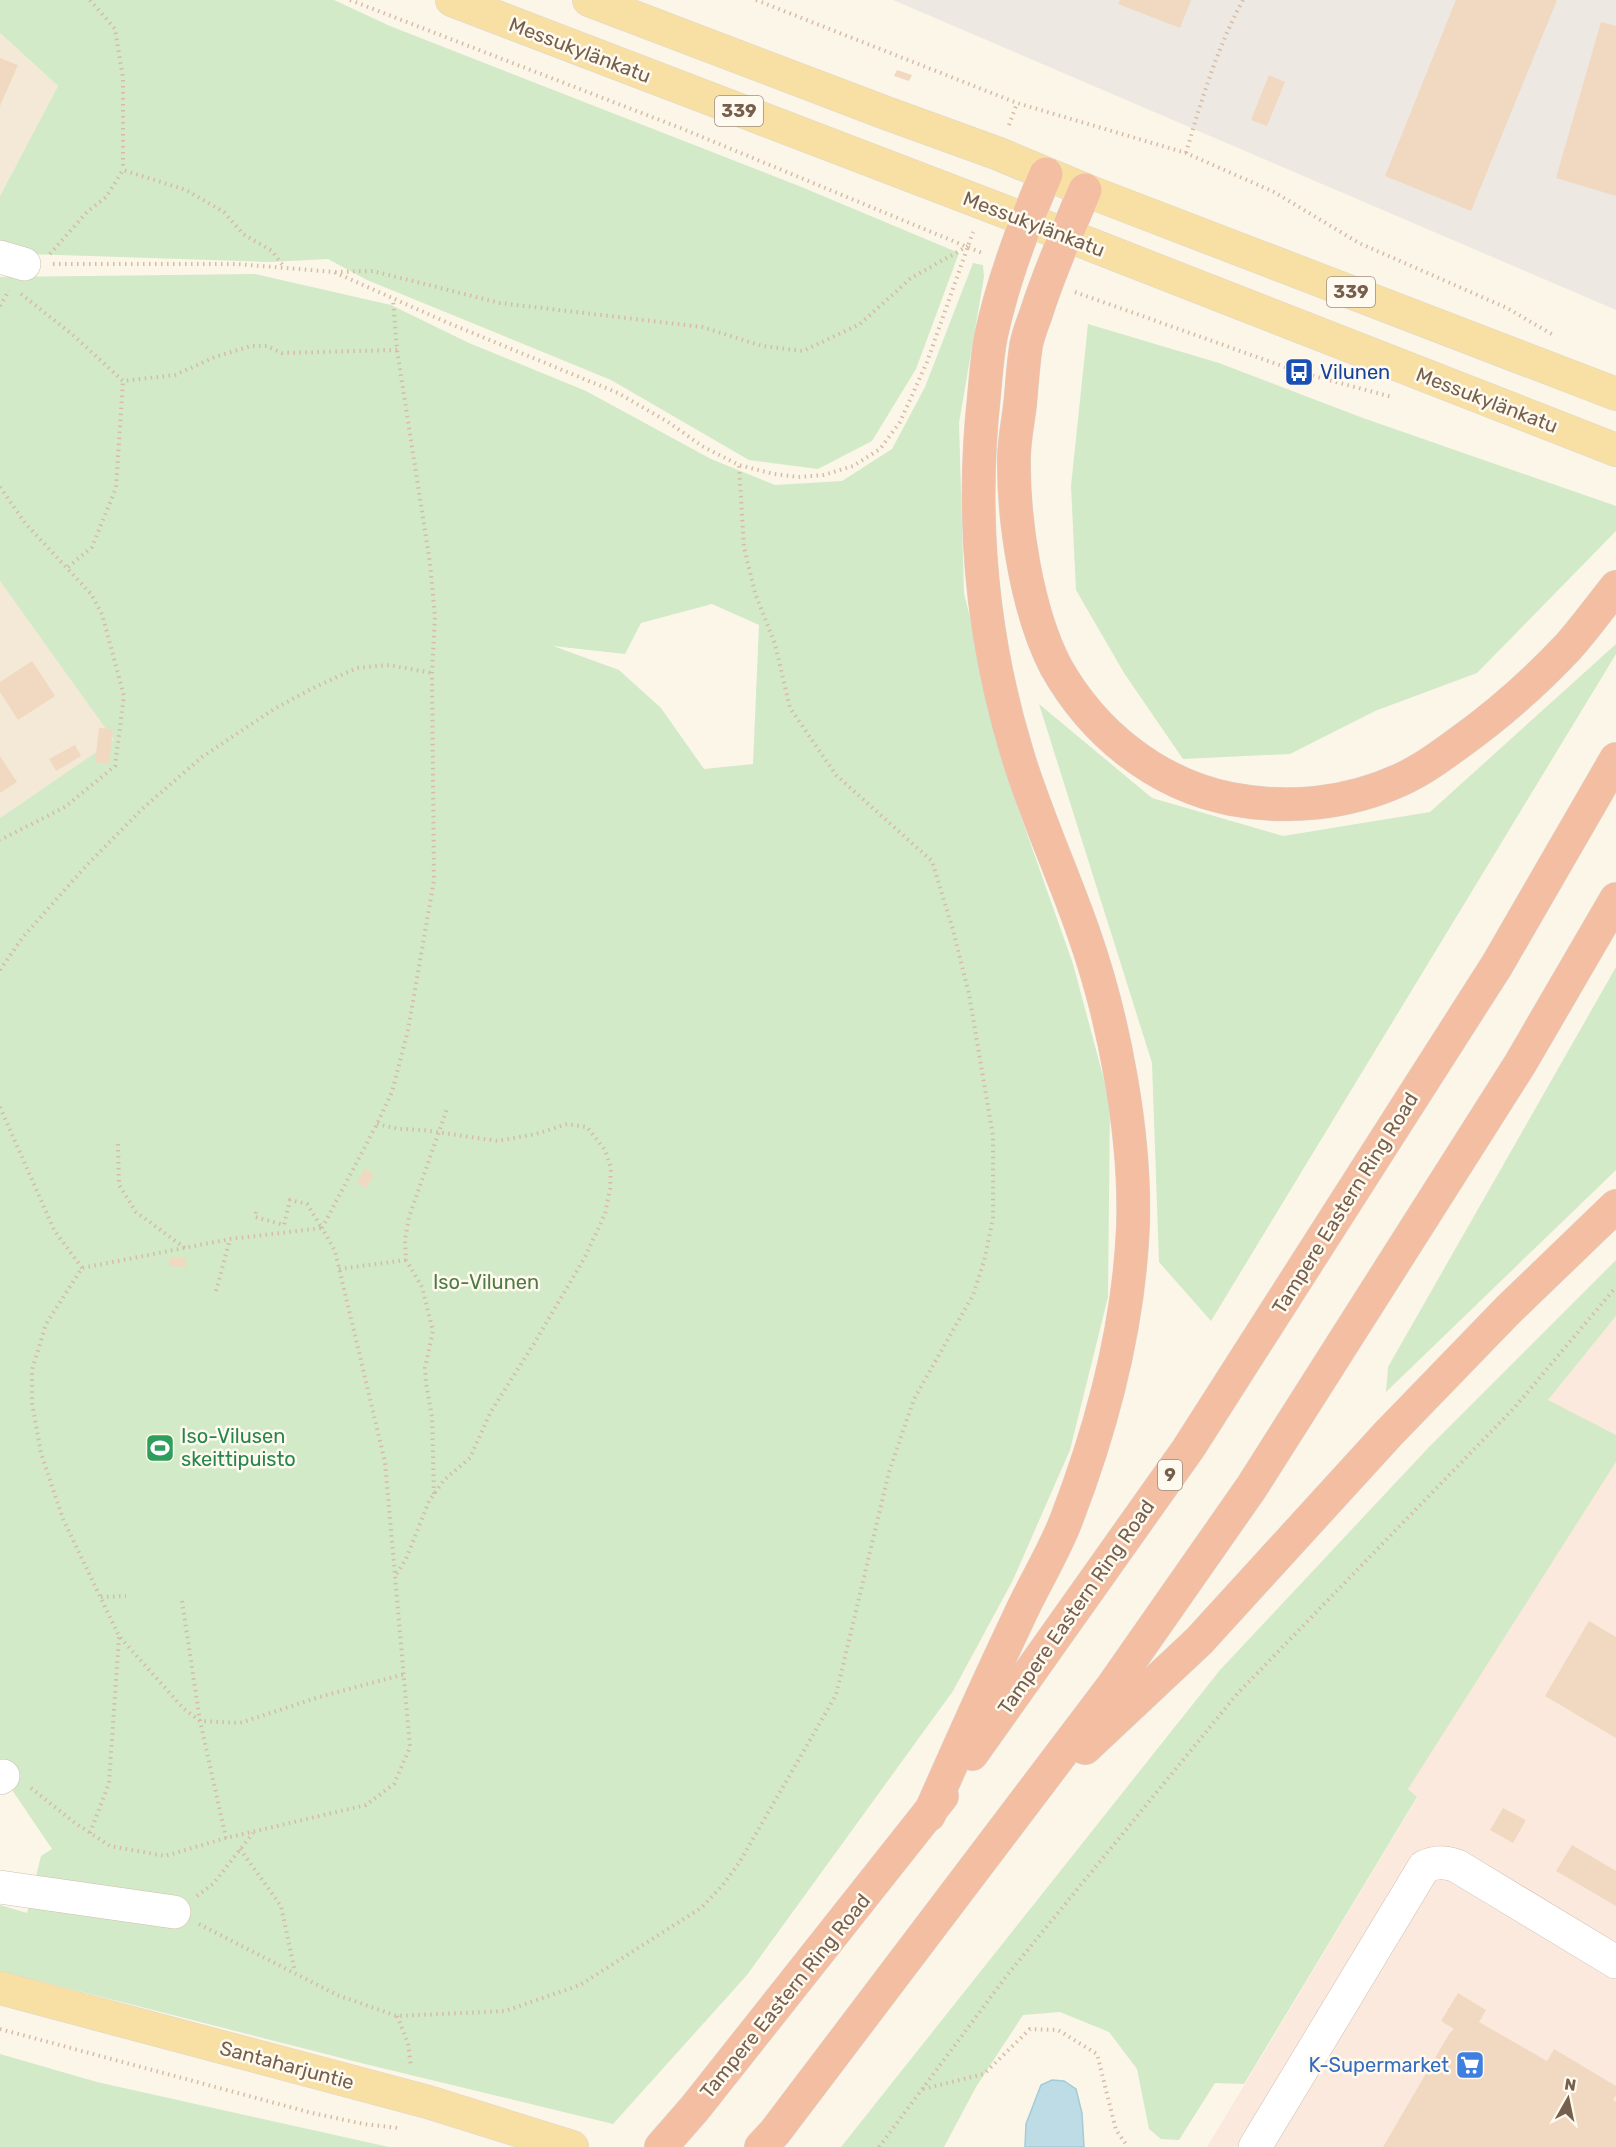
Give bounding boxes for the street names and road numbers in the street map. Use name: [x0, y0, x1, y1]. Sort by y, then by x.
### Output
street label: Messukylänkatu: [506, 12, 654, 88]
road number: 339: [715, 96, 763, 126]
street label: Messukylänkatu: [960, 186, 1108, 262]
road number: 339: [1327, 277, 1375, 307]
street label: Messukylänkatu: [1413, 362, 1561, 438]
street label: Tampere Eastern Ring Road: [1267, 1088, 1423, 1318]
road number: 9: [1158, 1460, 1182, 1490]
street label: Tampere Eastern Ring Road: [993, 1495, 1159, 1719]
street label: Tampere Eastern Ring Road: [695, 1889, 875, 2103]
street label: Santaharjuntie: [217, 2036, 357, 2094]

